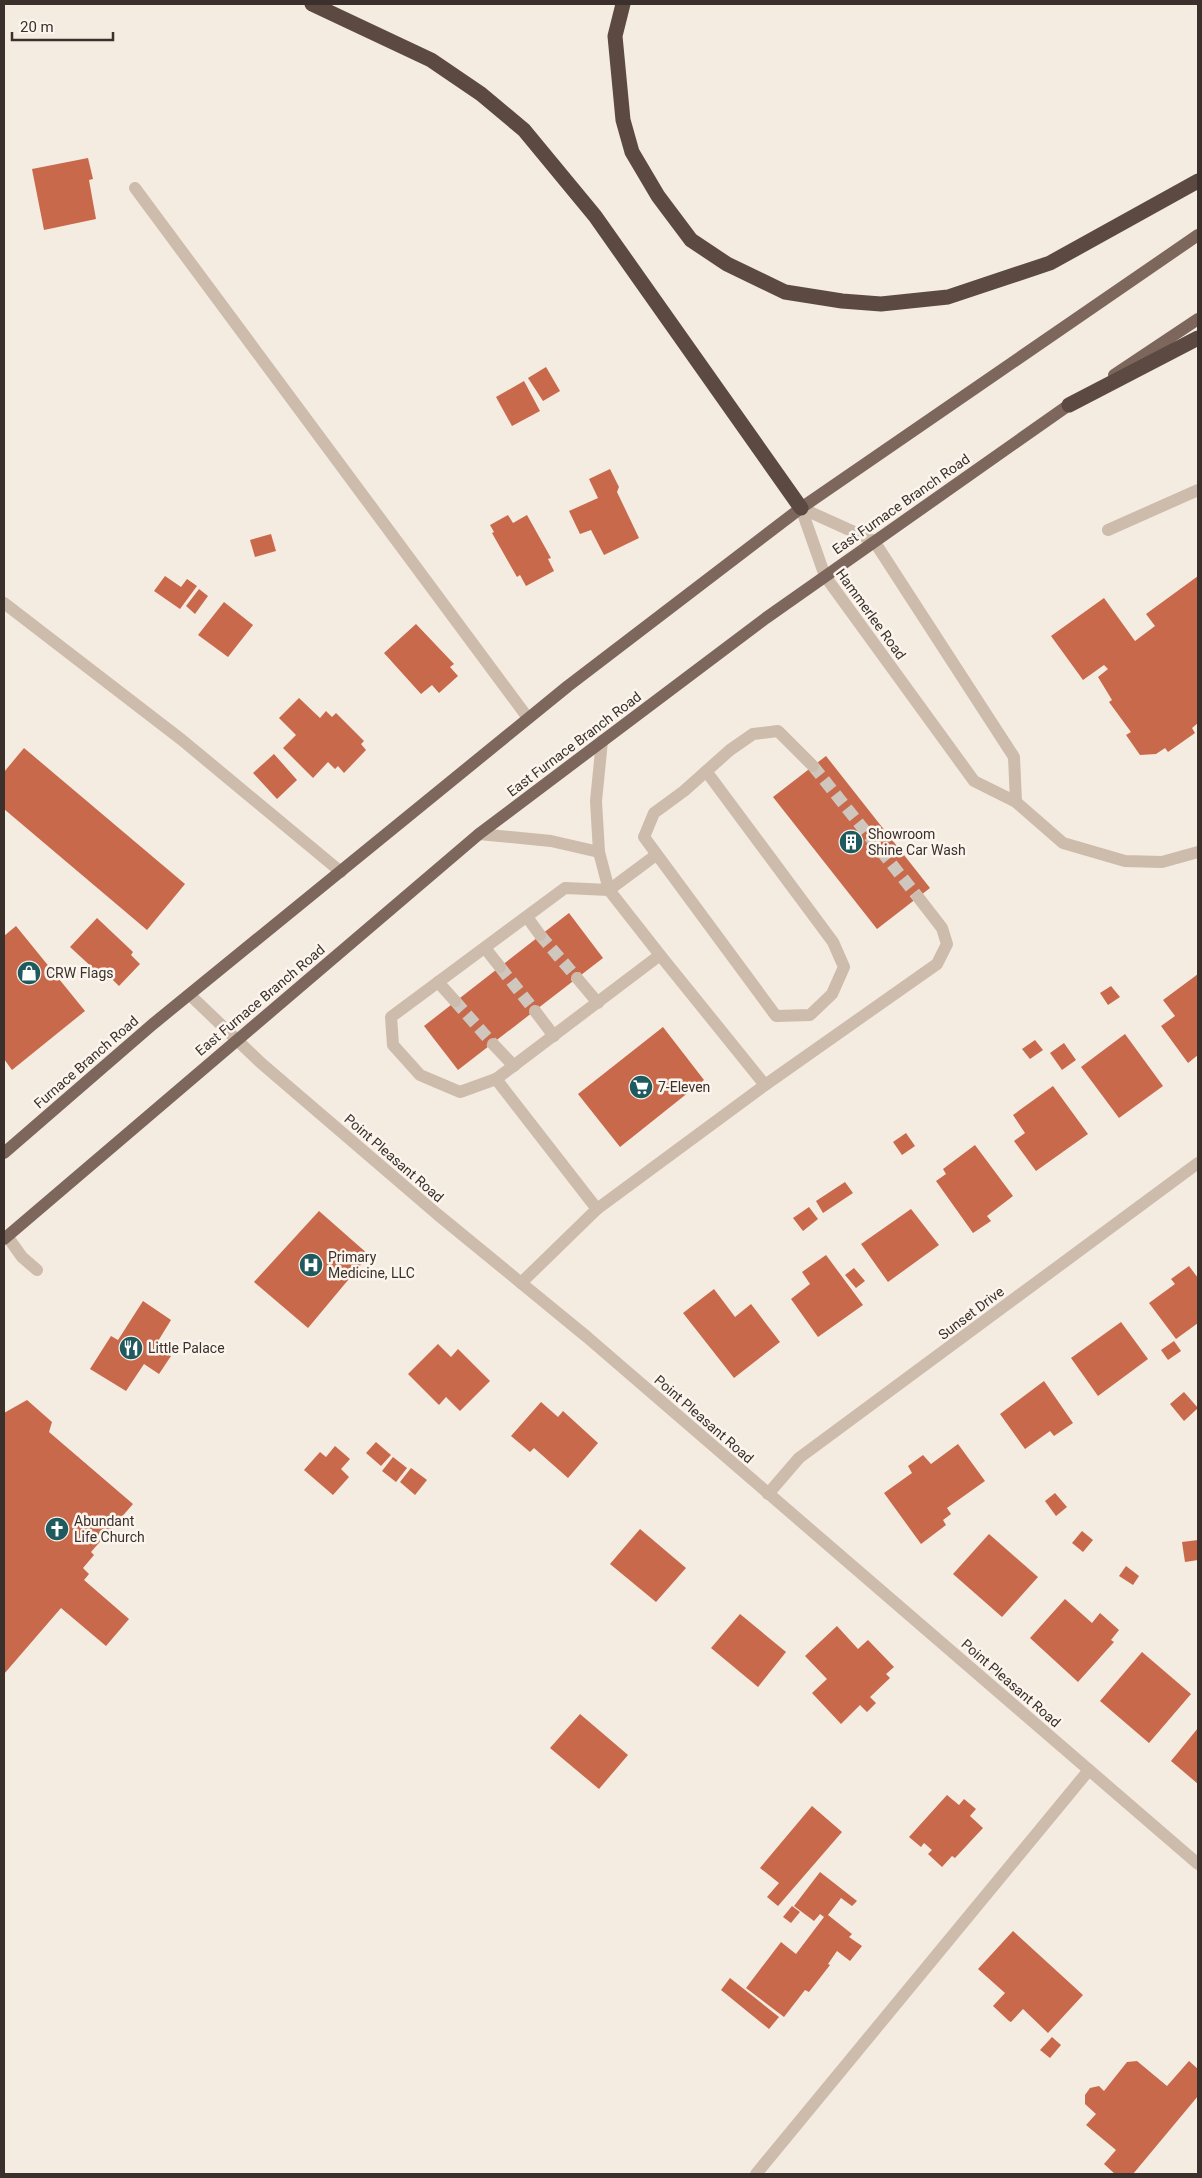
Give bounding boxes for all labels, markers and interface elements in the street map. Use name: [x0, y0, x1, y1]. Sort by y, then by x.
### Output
scale bar: [12, 10, 114, 42]
text: 20 m: [20, 18, 54, 36]
street label: East Furnace Branch Road: [829, 451, 973, 557]
street label: Hammerlee Road: [833, 566, 909, 662]
street label: East Furnace Branch Road: [504, 688, 644, 800]
place label: Showroom Shine Car Wash: [868, 826, 966, 858]
building icon: Showroom Shine Car Wash: [838, 829, 864, 855]
street label: East Furnace Branch Road: [192, 941, 328, 1059]
shop icon: CRW Flags: [16, 960, 42, 986]
place label: CRW Flags: [46, 965, 113, 981]
street label: Furnace Branch Road: [31, 1012, 141, 1112]
supermarket icon: 7-Eleven: [628, 1074, 654, 1100]
place label: 7-Eleven: [658, 1079, 710, 1095]
street label: Point Pleasant Road: [341, 1111, 447, 1205]
place label: Primary Medicine, LLC: [328, 1249, 415, 1281]
hospital icon: Primary Medicine, LLC: [298, 1252, 324, 1278]
street label: Sunset Drive: [935, 1283, 1007, 1343]
restaurant icon: Little Palace: [118, 1335, 144, 1361]
place label: Little Palace: [148, 1340, 225, 1356]
street label: Point Pleasant Road: [651, 1372, 757, 1466]
place label: Abundant Life Church: [74, 1513, 145, 1545]
church icon: Abundant Life Church: [44, 1516, 70, 1542]
street label: Point Pleasant Road: [958, 1636, 1064, 1730]

